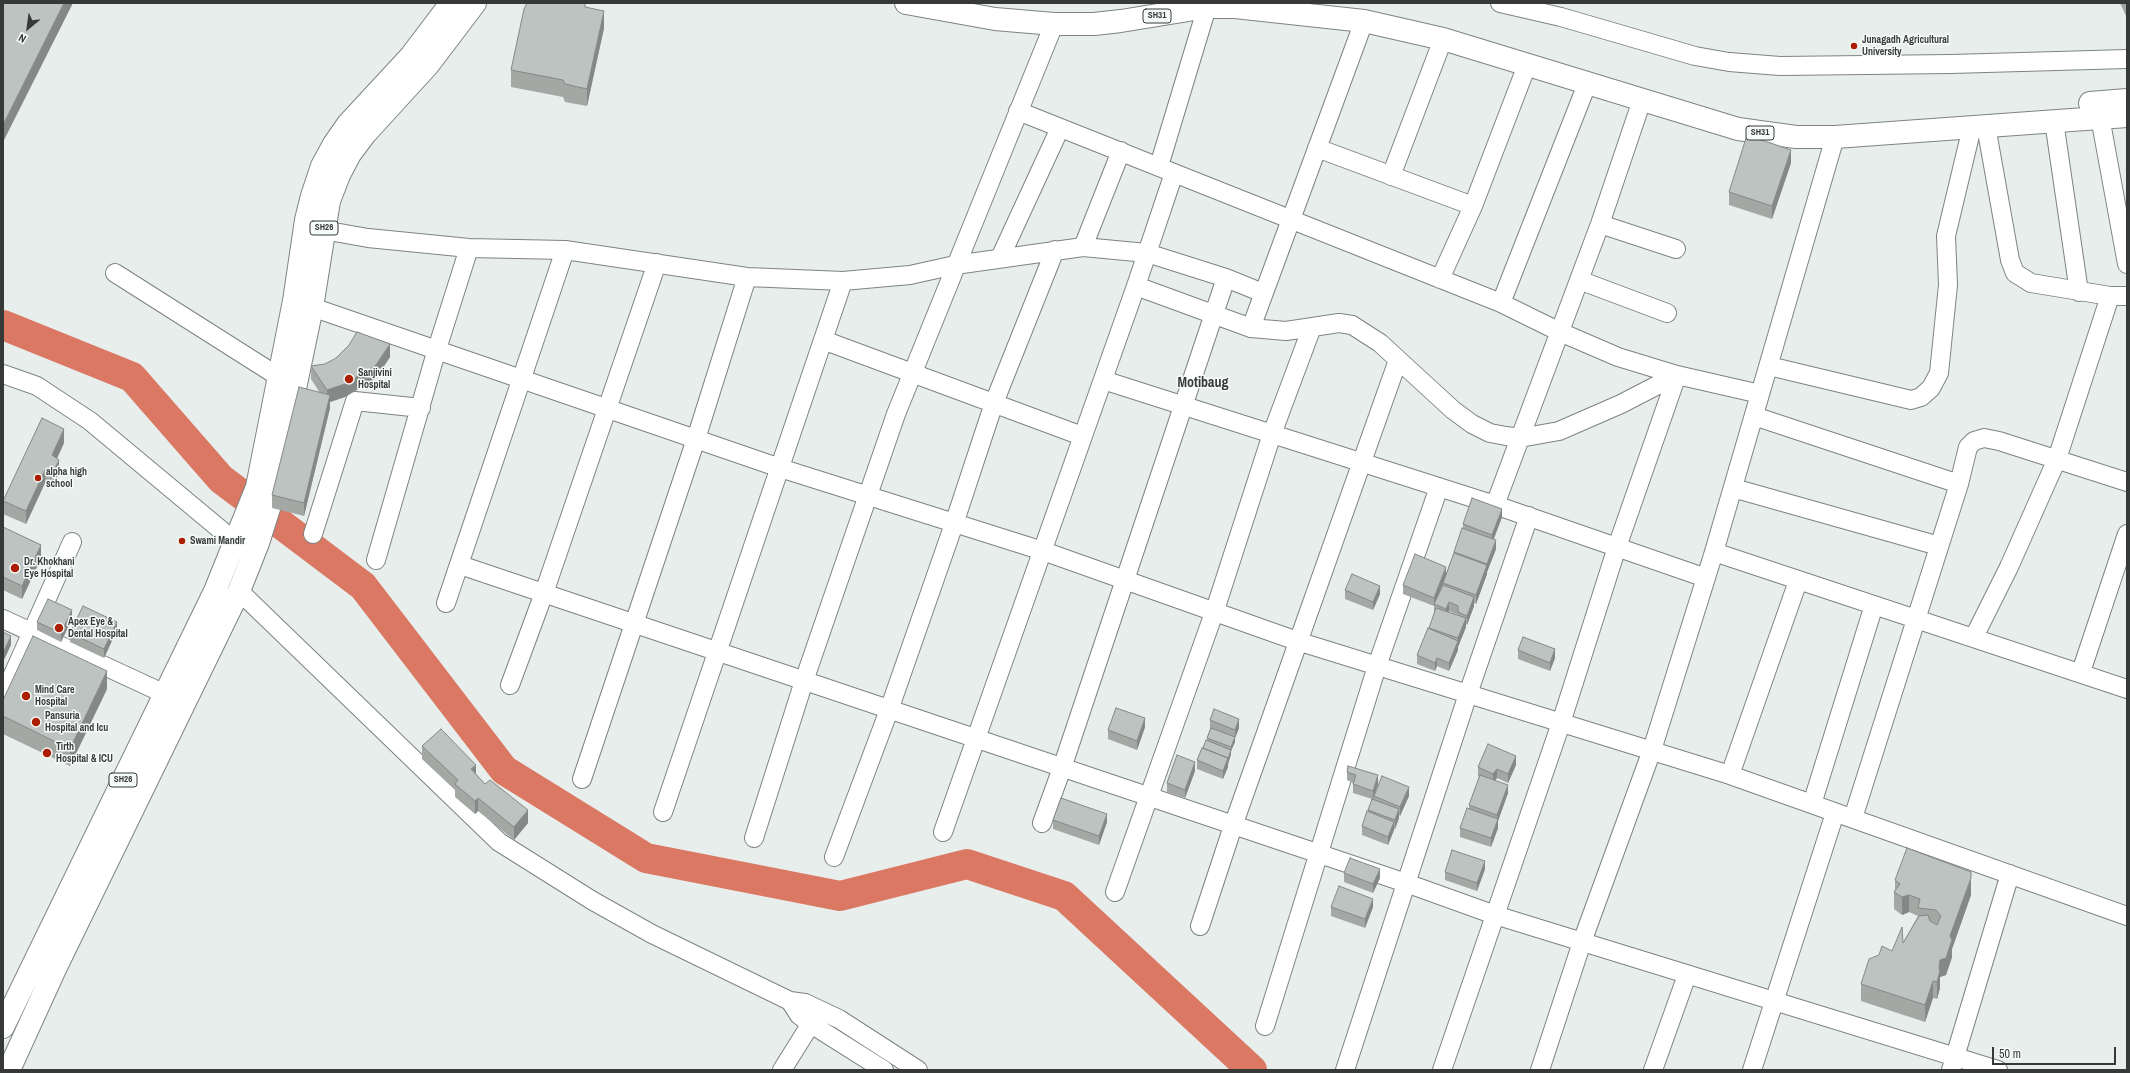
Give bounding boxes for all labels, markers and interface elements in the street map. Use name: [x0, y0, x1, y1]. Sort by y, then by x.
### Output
north arrow: [8, 8, 48, 48]
road number: SH31: [1143, 9, 1171, 23]
text: N: [16, 31, 28, 46]
place label: Junagadh Agricultural University: [1862, 34, 1949, 58]
marker: Junagadh Agricultural University: [1849, 41, 1859, 51]
road number: SH31: [1746, 126, 1774, 140]
road number: SH26: [310, 221, 338, 235]
place label: Sanjivini Hospital: [358, 367, 392, 390]
marker: Sanjivini Hospital: [343, 373, 355, 385]
district label: Motibaug: [1177, 375, 1229, 391]
place label: alpha high school: [46, 466, 87, 490]
marker: alpha high school: [33, 473, 43, 483]
place label: Swami Mandir: [190, 535, 245, 547]
marker: Swami Mandir: [177, 536, 187, 546]
place label: Dr. Khokhani Eye Hospital: [24, 556, 75, 580]
marker: Dr. Khokhani Eye Hospital: [9, 562, 21, 574]
place label: Apex Eye & Dental Hospital: [68, 616, 128, 640]
marker: Apex Eye & Dental Hospital: [53, 622, 65, 634]
place label: Mind Care Hospital: [35, 684, 75, 708]
marker: Mind Care Hospital: [20, 690, 32, 702]
place label: Pansuria Hospital and Icu: [45, 710, 108, 734]
marker: Pansuria Hospital and Icu: [30, 716, 42, 728]
place label: Tirth Hospital & ICU: [56, 741, 113, 764]
marker: Tirth Hospital & ICU: [41, 747, 53, 759]
road number: SH26: [109, 773, 137, 787]
scale bar: [1994, 1039, 2118, 1065]
text: 50 m: [1999, 1046, 2021, 1062]

